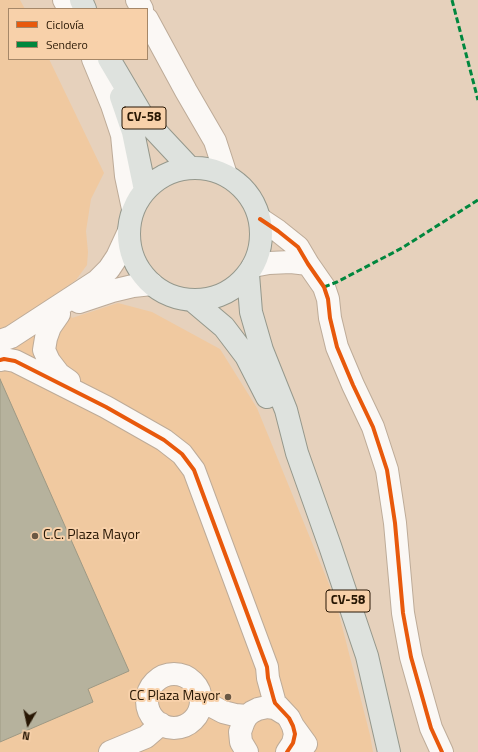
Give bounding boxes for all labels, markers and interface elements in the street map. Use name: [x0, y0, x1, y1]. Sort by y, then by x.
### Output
legend: [8, 8, 148, 60]
text: Ciclovía: [46, 15, 84, 34]
text: Sendero: [46, 35, 88, 54]
road number: CV-58: [122, 107, 166, 129]
place label: C.C. Plaza Mayor: [43, 528, 140, 544]
marker: C.C. Plaza Mayor: [30, 531, 40, 541]
road number: CV-58: [326, 590, 370, 612]
place label: CC Plaza Mayor: [129, 689, 220, 705]
marker: CC Plaza Mayor: [223, 692, 233, 702]
north arrow: [8, 704, 48, 744]
text: N: [21, 727, 31, 744]

